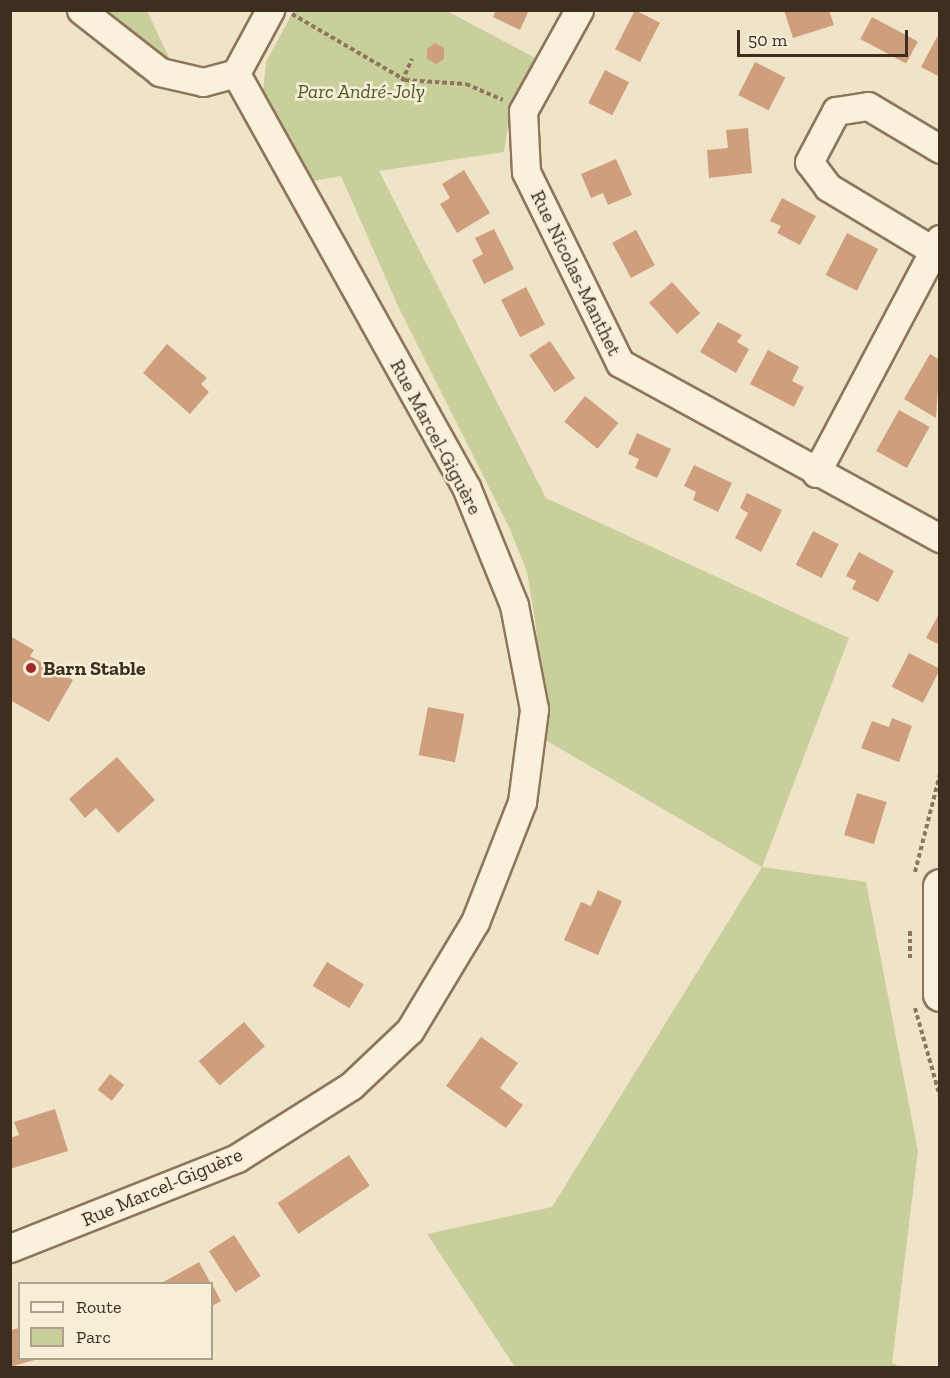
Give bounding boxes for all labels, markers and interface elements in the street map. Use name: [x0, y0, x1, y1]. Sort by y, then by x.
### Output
scale bar: [740, 18, 911, 56]
text: 50 m: [748, 29, 787, 51]
park label: Parc André-Joly: [297, 79, 425, 103]
street label: Rue Nicolas-Manthet: [525, 186, 627, 360]
street label: Rue Marcel-Giguère: [385, 355, 487, 519]
place label: Barn Stable: [43, 656, 146, 680]
marker: Barn Stable: [24, 661, 38, 675]
street label: Rue Marcel-Giguère: [78, 1142, 246, 1232]
legend: [18, 1282, 213, 1360]
text: Route: [76, 1296, 121, 1318]
text: Parc: [76, 1326, 111, 1348]

